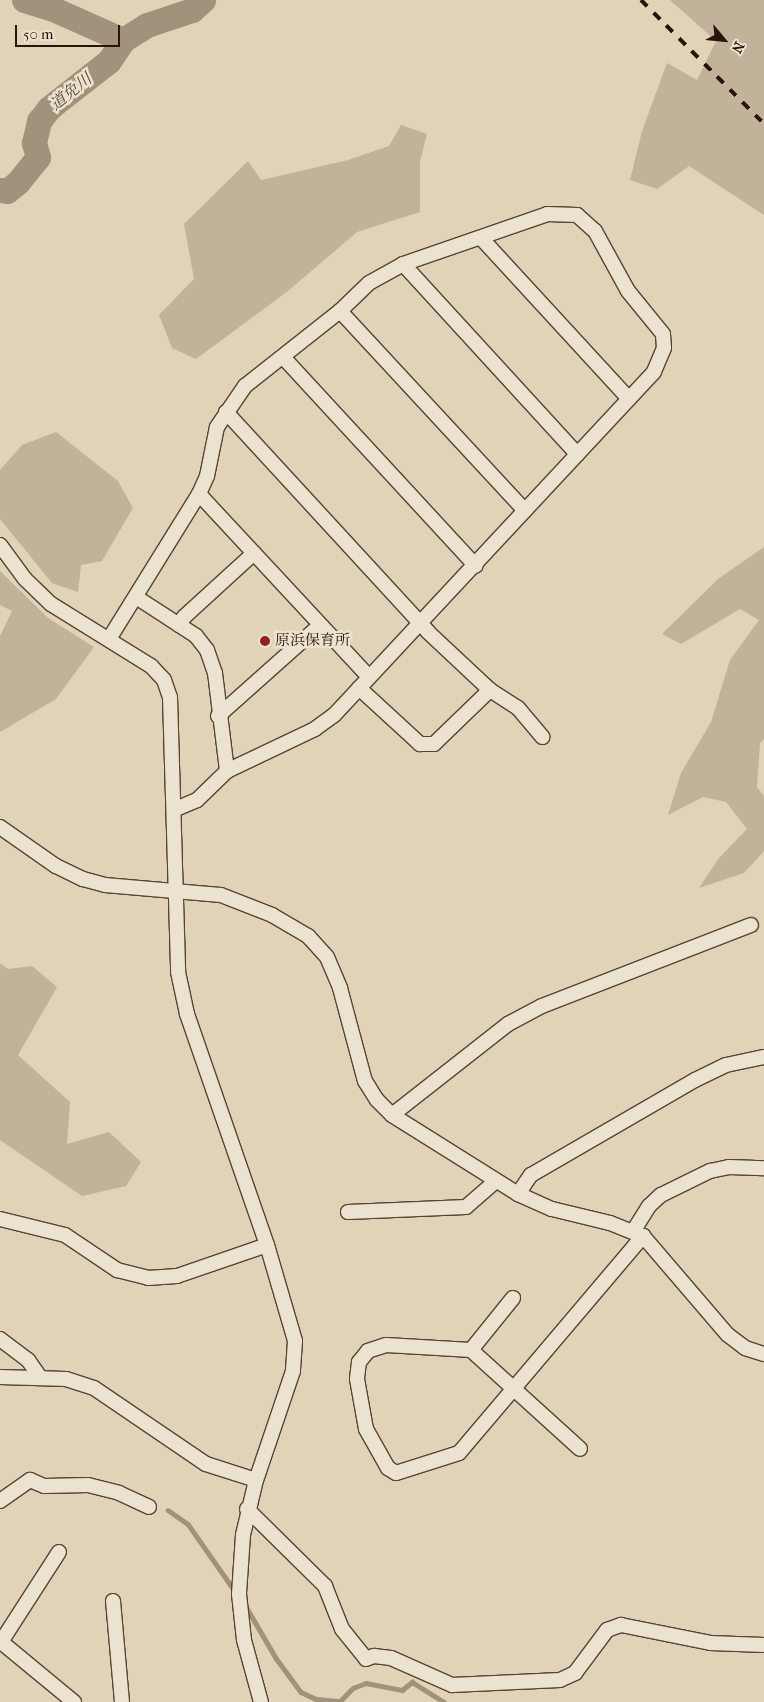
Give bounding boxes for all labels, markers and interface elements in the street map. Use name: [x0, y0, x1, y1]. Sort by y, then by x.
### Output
scale bar: [18, 15, 122, 47]
north arrow: [699, 15, 749, 65]
text: 50 m: [23, 25, 53, 43]
text: N: [728, 39, 748, 56]
water label: 道免川: [46, 69, 96, 115]
place label: 原浜保育所: [275, 632, 350, 650]
marker: 原浜保育所: [259, 635, 271, 647]

